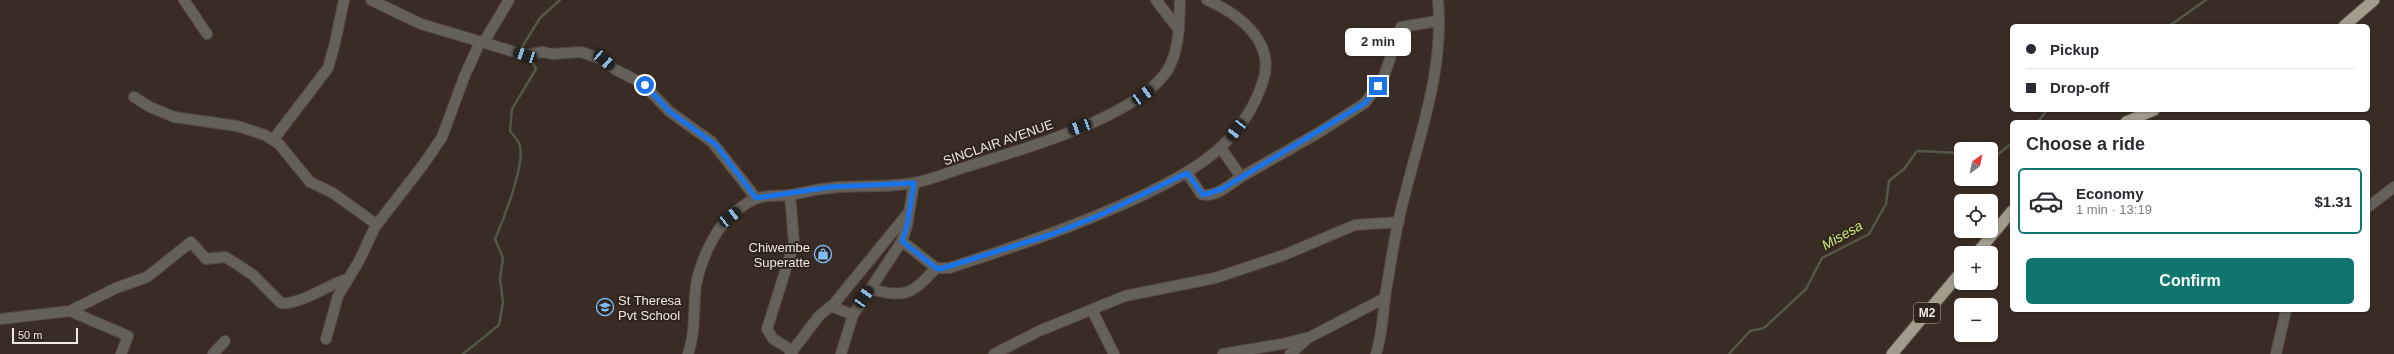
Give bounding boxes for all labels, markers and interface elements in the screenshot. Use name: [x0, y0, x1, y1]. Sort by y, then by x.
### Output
callout: 2 min: [1345, 28, 1411, 56]
text: 2 min: [1361, 34, 1395, 49]
text: Pickup: [2050, 41, 2099, 58]
car: [512, 46, 538, 64]
car: [591, 48, 617, 72]
route start: [636, 76, 654, 94]
route end: [1369, 77, 1387, 95]
text: Drop-off: [2050, 79, 2109, 96]
car: [1130, 83, 1156, 107]
street label: SINCLAIR AVENUE: [941, 116, 1055, 168]
car: [1067, 117, 1093, 137]
car: [1224, 117, 1248, 143]
text: Choose a ride: [2026, 134, 2145, 154]
north arrow: [1954, 142, 1998, 186]
map controls: [1954, 142, 1998, 342]
icon: car: [2028, 183, 2064, 219]
text: Economy: [2076, 185, 2144, 202]
text: $1.31: [2314, 193, 2352, 210]
button: locate: [1954, 194, 1998, 238]
text: 1 min · 13:19: [2076, 202, 2152, 217]
car: [717, 205, 743, 229]
water label: Misesa: [1819, 217, 1865, 253]
place label: Chiwembe Superatte: [749, 240, 810, 270]
shop icon: Chiwembe Superatte: [813, 244, 833, 264]
button: +: [1954, 246, 1998, 290]
button: Confirm: [2026, 258, 2354, 304]
car: [852, 284, 876, 310]
place label: St Theresa Pvt School: [618, 293, 682, 323]
school or university icon: St Theresa Pvt School: [595, 297, 615, 317]
button: −: [1954, 298, 1998, 342]
road number: M2: [1914, 303, 1940, 323]
scale bar: [12, 326, 78, 345]
text: 50 m: [18, 329, 42, 341]

